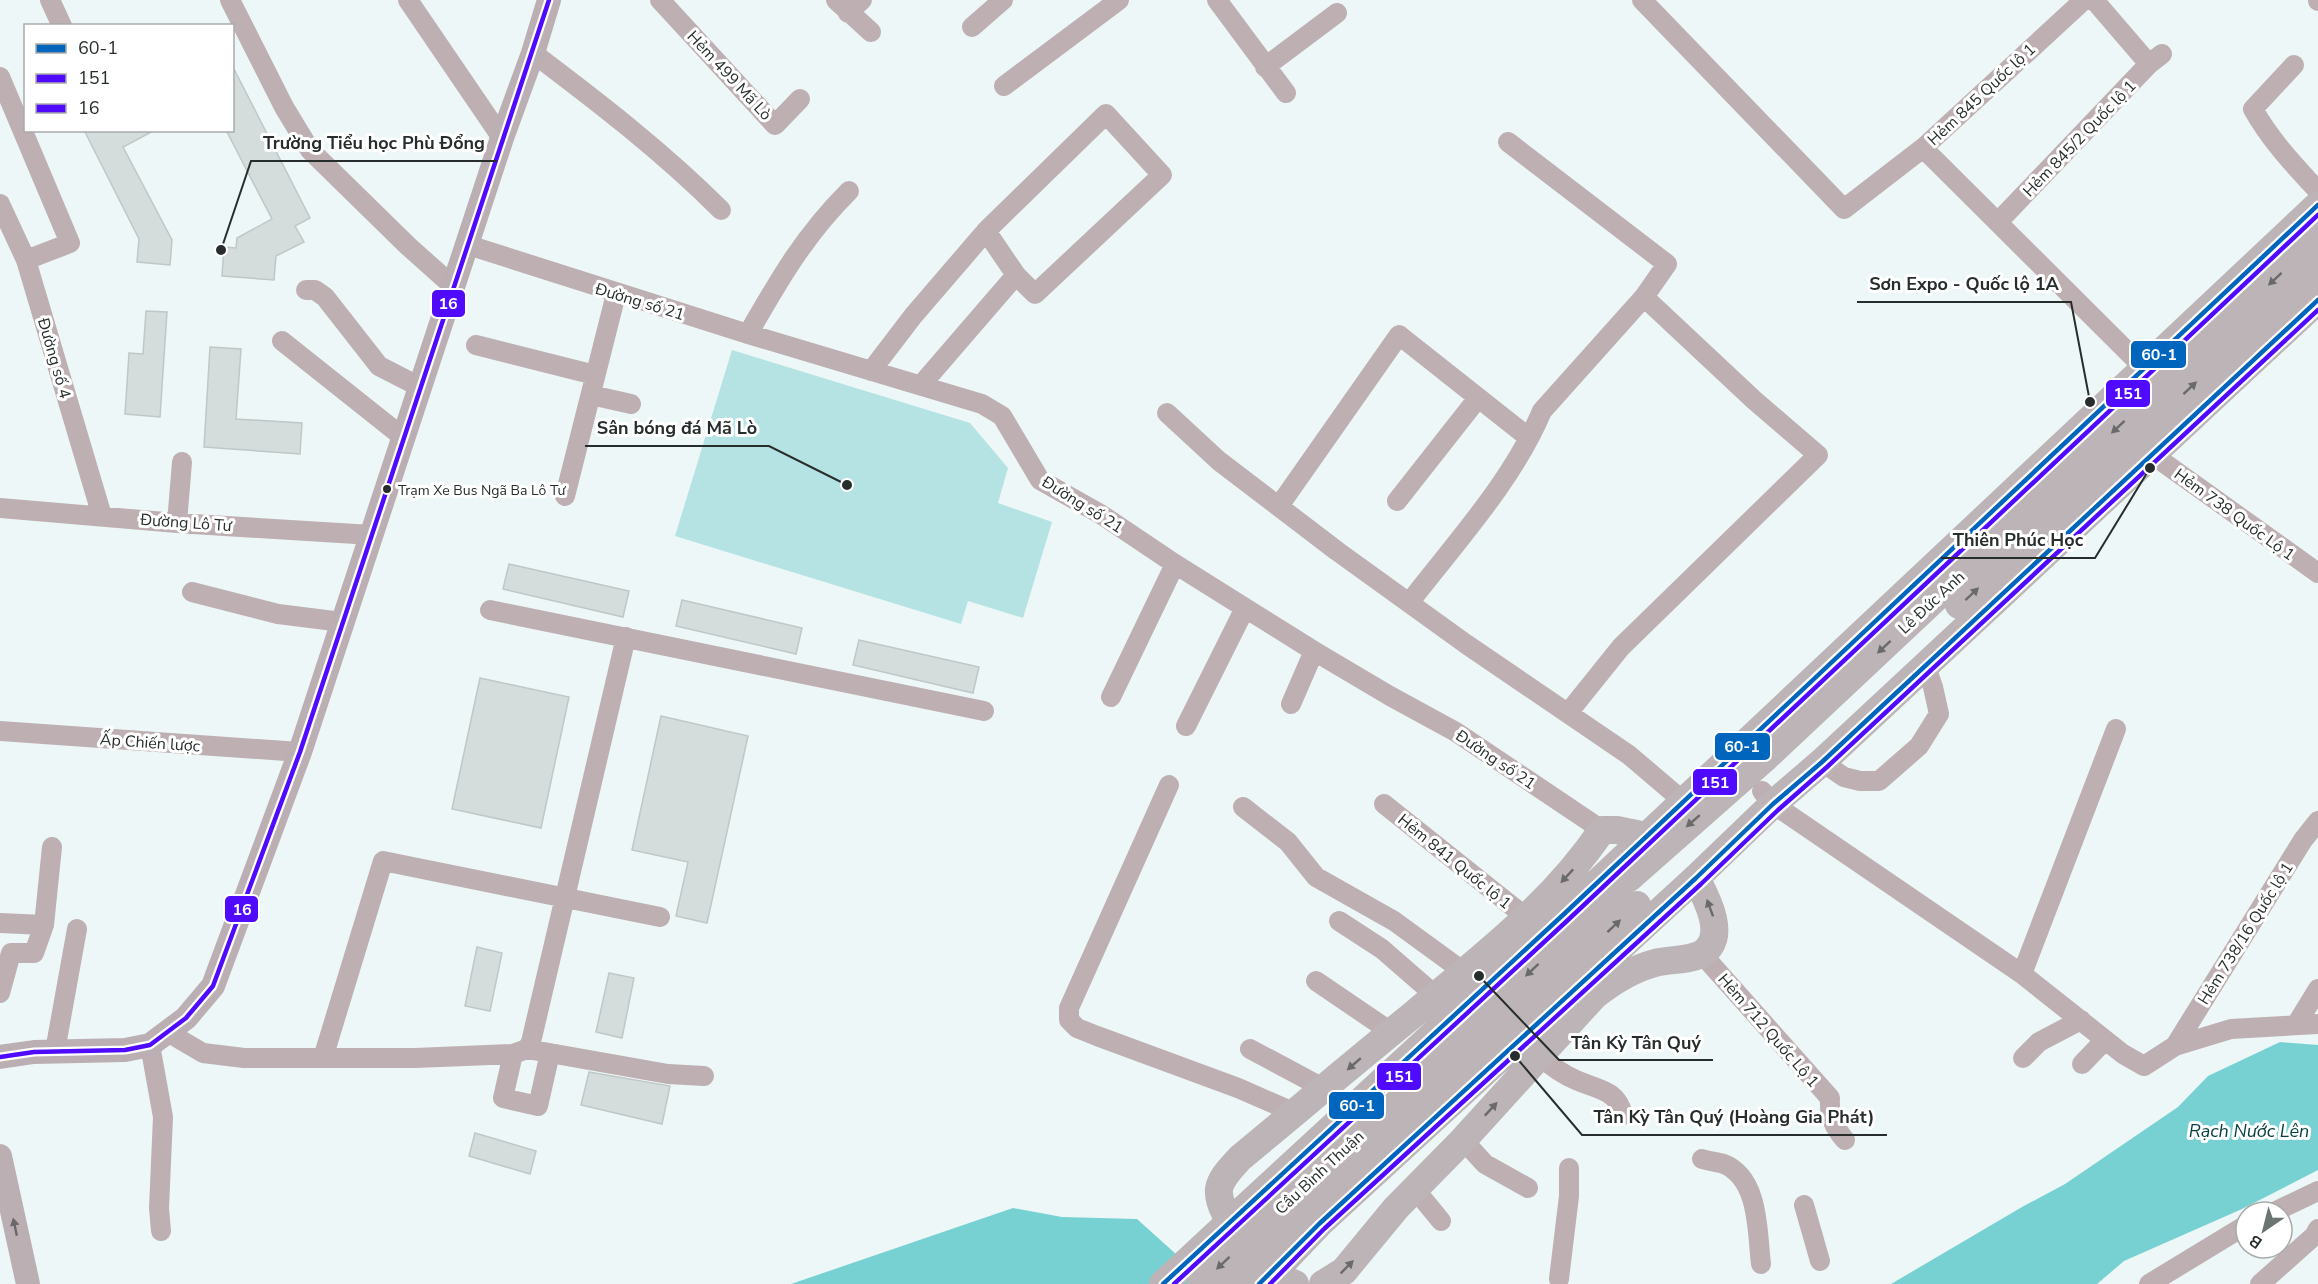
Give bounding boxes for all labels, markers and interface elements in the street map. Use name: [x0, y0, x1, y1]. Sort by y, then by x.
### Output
legend: [24, 24, 234, 132]
street label: Hẻm 499 Mã Lò: [682, 26, 777, 125]
text: 60-1: [78, 36, 118, 60]
street label: Hẻm 845 Quốc lộ 1: [1923, 39, 2041, 151]
text: 151: [78, 66, 110, 90]
street label: Hẻm 845/2 Quốc lộ 1: [2018, 75, 2141, 202]
text: 16: [78, 96, 100, 120]
callout: Trường Tiểu học Phù Đổng: [251, 125, 497, 161]
text: Trường Tiểu học Phù Đổng: [263, 131, 485, 155]
callout: Sơn Expo - Quốc lộ 1A: [1857, 266, 2071, 302]
text: Sơn Expo - Quốc lộ 1A: [1869, 272, 2059, 296]
one-way arrow: [2269, 272, 2283, 286]
street label: Đường số 21: [591, 278, 687, 326]
line badge: 16: [431, 289, 466, 318]
text: 16: [438, 293, 458, 315]
street label: Đường số 4: [32, 315, 76, 401]
line badge: 60-1: [2130, 340, 2187, 369]
text: 60-1: [2141, 344, 2177, 366]
line badge: 151: [2105, 379, 2151, 408]
one-way arrow: [2182, 382, 2197, 395]
text: 151: [2114, 383, 2142, 405]
callout: Sân bóng đá Mã Lò: [585, 410, 769, 446]
text: Sân bóng đá Mã Lò: [597, 416, 757, 440]
one-way arrow: [2111, 420, 2125, 434]
street label: Hẻm 738 Quốc Lộ 1: [2170, 464, 2299, 566]
street label: Đường số 21: [1037, 471, 1127, 539]
place label: Trạm Xe Bus Ngã Ba Lô Tư: [398, 481, 566, 500]
marker: Trạm Xe Bus Ngã Ba Lô Tư: [381, 483, 393, 495]
street label: Đường Lô Tư: [139, 509, 233, 537]
callout: Thiên Phúc Học: [1941, 522, 2095, 558]
text: Thiên Phúc Học: [1953, 528, 2084, 552]
street label: Lê Đức Anh: [1894, 566, 1970, 639]
one-way arrow: [1964, 587, 1978, 601]
one-way arrow: [1876, 640, 1891, 654]
street label: Đường số 21: [1450, 724, 1540, 795]
street label: Ấp Chiến lược: [99, 728, 201, 758]
line badge: 60-1: [1714, 732, 1771, 761]
text: 60-1: [1724, 736, 1760, 758]
line badge: 151: [1692, 768, 1738, 796]
text: 151: [1701, 772, 1729, 794]
street label: Hẻm 841 Quốc lộ 1: [1393, 809, 1516, 914]
one-way arrow: [1686, 814, 1701, 827]
street label: Hẻm 738/16 Quốc lộ 1: [2193, 858, 2299, 1009]
one-way arrow: [1561, 869, 1575, 883]
line badge: 16: [224, 895, 259, 923]
one-way arrow: [1705, 898, 1715, 916]
text: 16: [232, 899, 252, 921]
one-way arrow: [1607, 919, 1622, 933]
one-way arrow: [1524, 963, 1539, 977]
street label: Hẻm 712 Quốc Lộ 1: [1713, 969, 1824, 1092]
callout: Tân Kỳ Tân Quý: [1559, 1024, 1713, 1060]
text: Tân Kỳ Tân Quý: [1571, 1031, 1701, 1055]
one-way arrow: [1347, 1057, 1362, 1070]
line badge: 151: [1376, 1062, 1422, 1091]
text: 151: [1385, 1066, 1413, 1088]
line badge: 60-1: [1328, 1091, 1385, 1120]
text: 60-1: [1339, 1095, 1375, 1117]
callout: Tân Kỳ Tân Quý (Hoàng Gia Phát): [1582, 1099, 1887, 1135]
one-way arrow: [1484, 1102, 1497, 1117]
text: Tân Kỳ Tân Quý (Hoàng Gia Phát): [1594, 1105, 1874, 1129]
water label: Rạch Nước Lên: [2189, 1119, 2309, 1143]
street label: Cầu Bình Thuận: [1270, 1126, 1369, 1220]
north arrow: [2234, 1200, 2294, 1260]
one-way arrow: [10, 1217, 19, 1236]
text: B: [2245, 1229, 2267, 1254]
one-way arrow: [1215, 1256, 1230, 1270]
one-way arrow: [1339, 1260, 1354, 1274]

